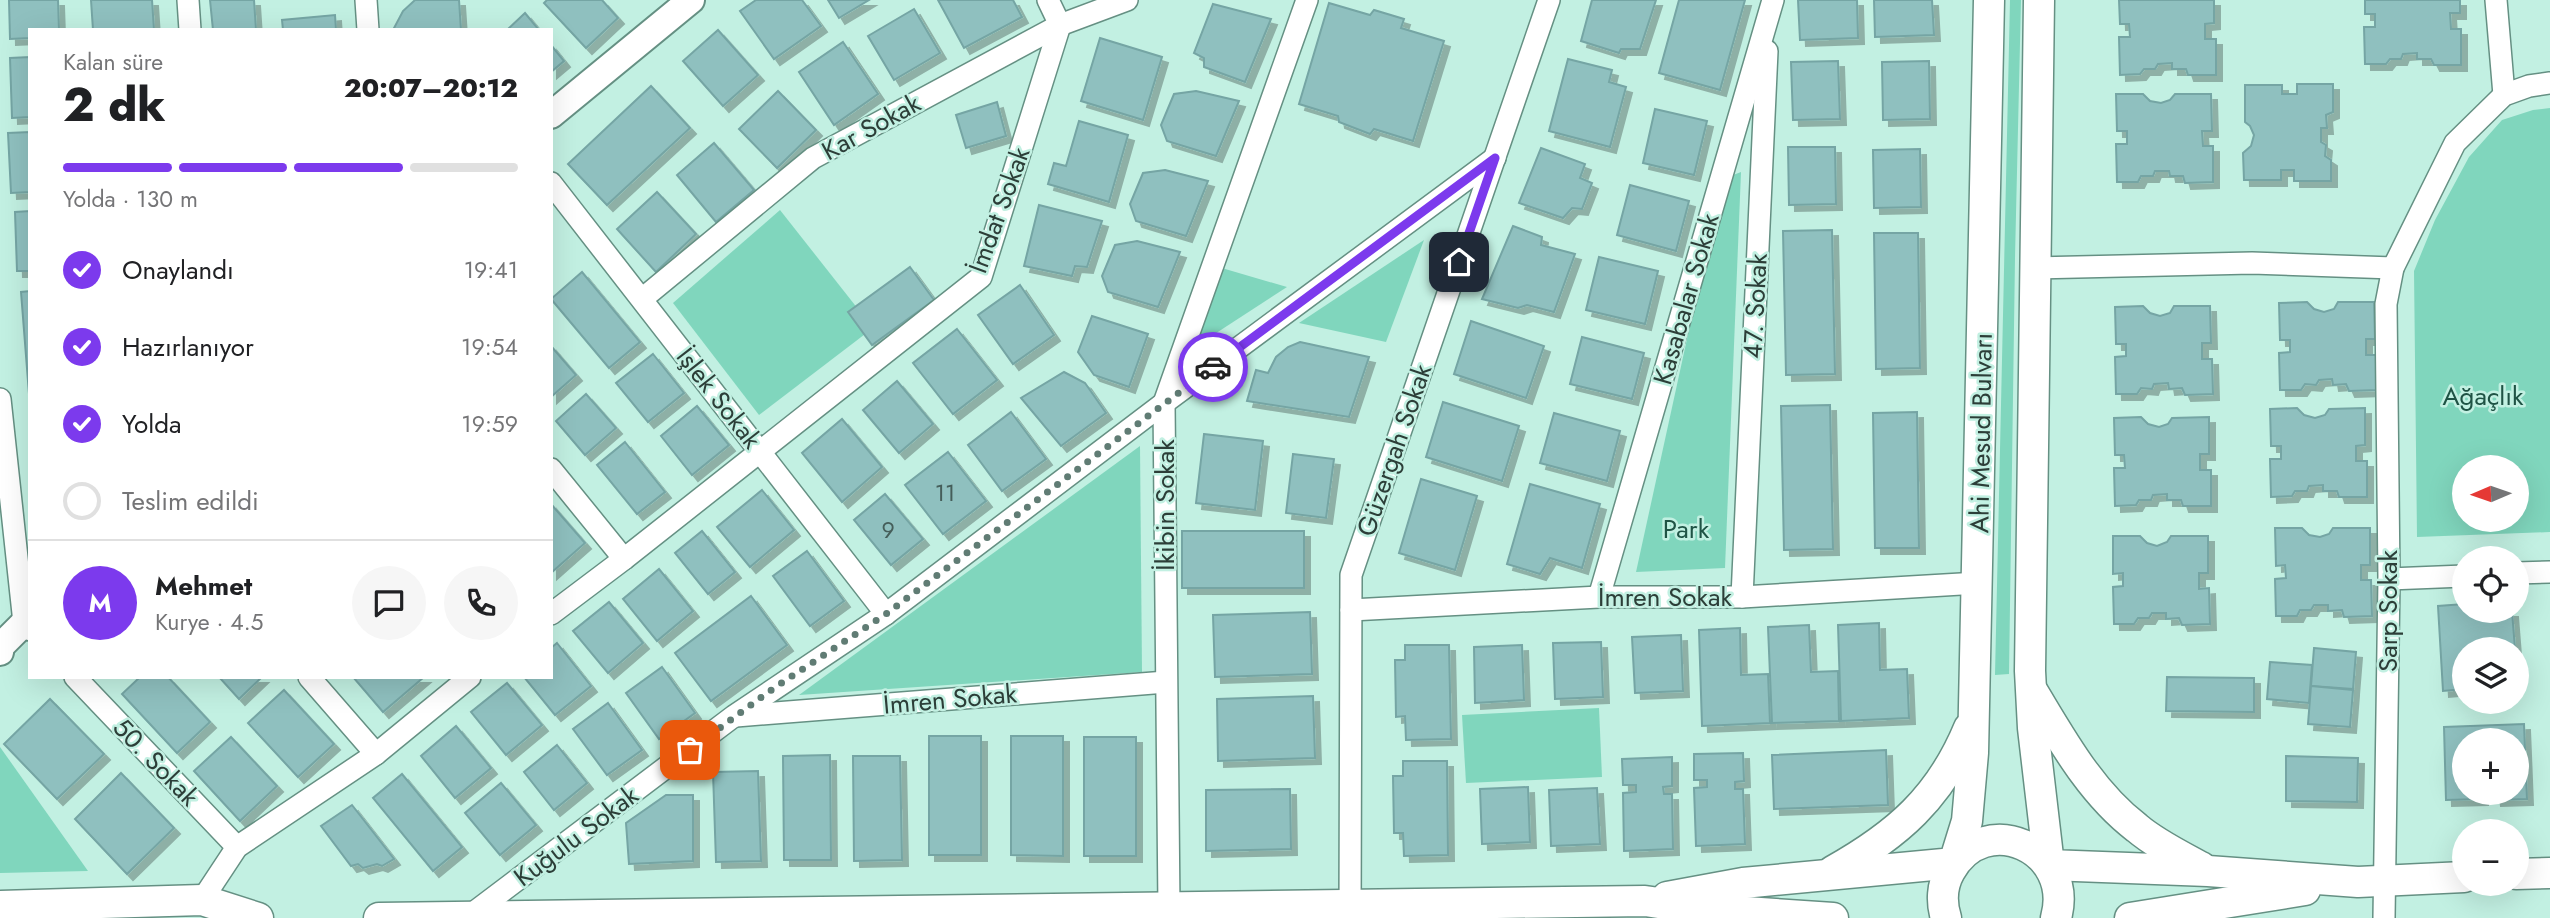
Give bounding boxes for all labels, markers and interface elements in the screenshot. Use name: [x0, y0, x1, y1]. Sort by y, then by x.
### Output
text: Kalan süre: [63, 45, 163, 79]
text: 20:07–20:12: [344, 69, 518, 107]
text: 2 dk: [63, 72, 166, 138]
street label: Kar Sokak: [815, 84, 928, 170]
street label: İmdat Sokak: [959, 141, 1040, 278]
text: Yolda · 130 m: [63, 182, 198, 216]
street label: Kasabalar Sokak: [1643, 208, 1729, 389]
pin: [1429, 232, 1489, 292]
icon: home: [1440, 243, 1478, 281]
icon: check: [63, 251, 101, 289]
text: Onaylandı: [122, 251, 234, 289]
street label: 47. Sokak: [1733, 252, 1777, 360]
text: 19:41: [464, 253, 518, 287]
icon: check: [63, 328, 101, 366]
text: Hazırlanıyor: [122, 328, 254, 366]
text: 19:54: [461, 330, 518, 364]
courier: [1178, 332, 1248, 402]
street label: Ahi Mesud Bulvarı: [1960, 333, 2002, 533]
street label: İşlek Sokak: [667, 339, 771, 457]
icon: car: [1194, 348, 1232, 386]
street label: Güzergah Sokak: [1347, 358, 1441, 541]
park label: Ağaçlık: [2442, 377, 2524, 415]
icon: check: [63, 405, 101, 443]
text: Yolda: [122, 405, 182, 443]
text: 19:59: [461, 407, 518, 441]
street label: İkibin Sokak: [1146, 439, 1184, 571]
north arrow: [2452, 455, 2529, 532]
map controls: [2452, 455, 2529, 896]
house number: 11: [935, 476, 955, 510]
text: Teslim edildi: [122, 482, 259, 520]
park label: Park: [1663, 510, 1710, 548]
house number: 9: [881, 513, 895, 547]
button: locate: [2452, 546, 2529, 623]
street label: Sarp Sokak: [2369, 549, 2407, 672]
button: chat: [352, 566, 426, 640]
button: phone: [444, 566, 518, 640]
text: Mehmet: [155, 567, 252, 605]
street label: İmren Sokak: [1598, 578, 1732, 616]
text: M: [88, 584, 112, 622]
text: Kurye · 4.5: [155, 605, 264, 639]
button: layers: [2452, 637, 2529, 714]
street label: İmren Sokak: [882, 674, 1019, 724]
street label: 50. Sokak: [104, 709, 208, 815]
pin: [660, 720, 720, 780]
button: +: [2452, 728, 2529, 805]
icon: bag: [671, 731, 709, 769]
street label: Kuğulu Sokak: [506, 776, 647, 895]
button: −: [2452, 819, 2529, 896]

